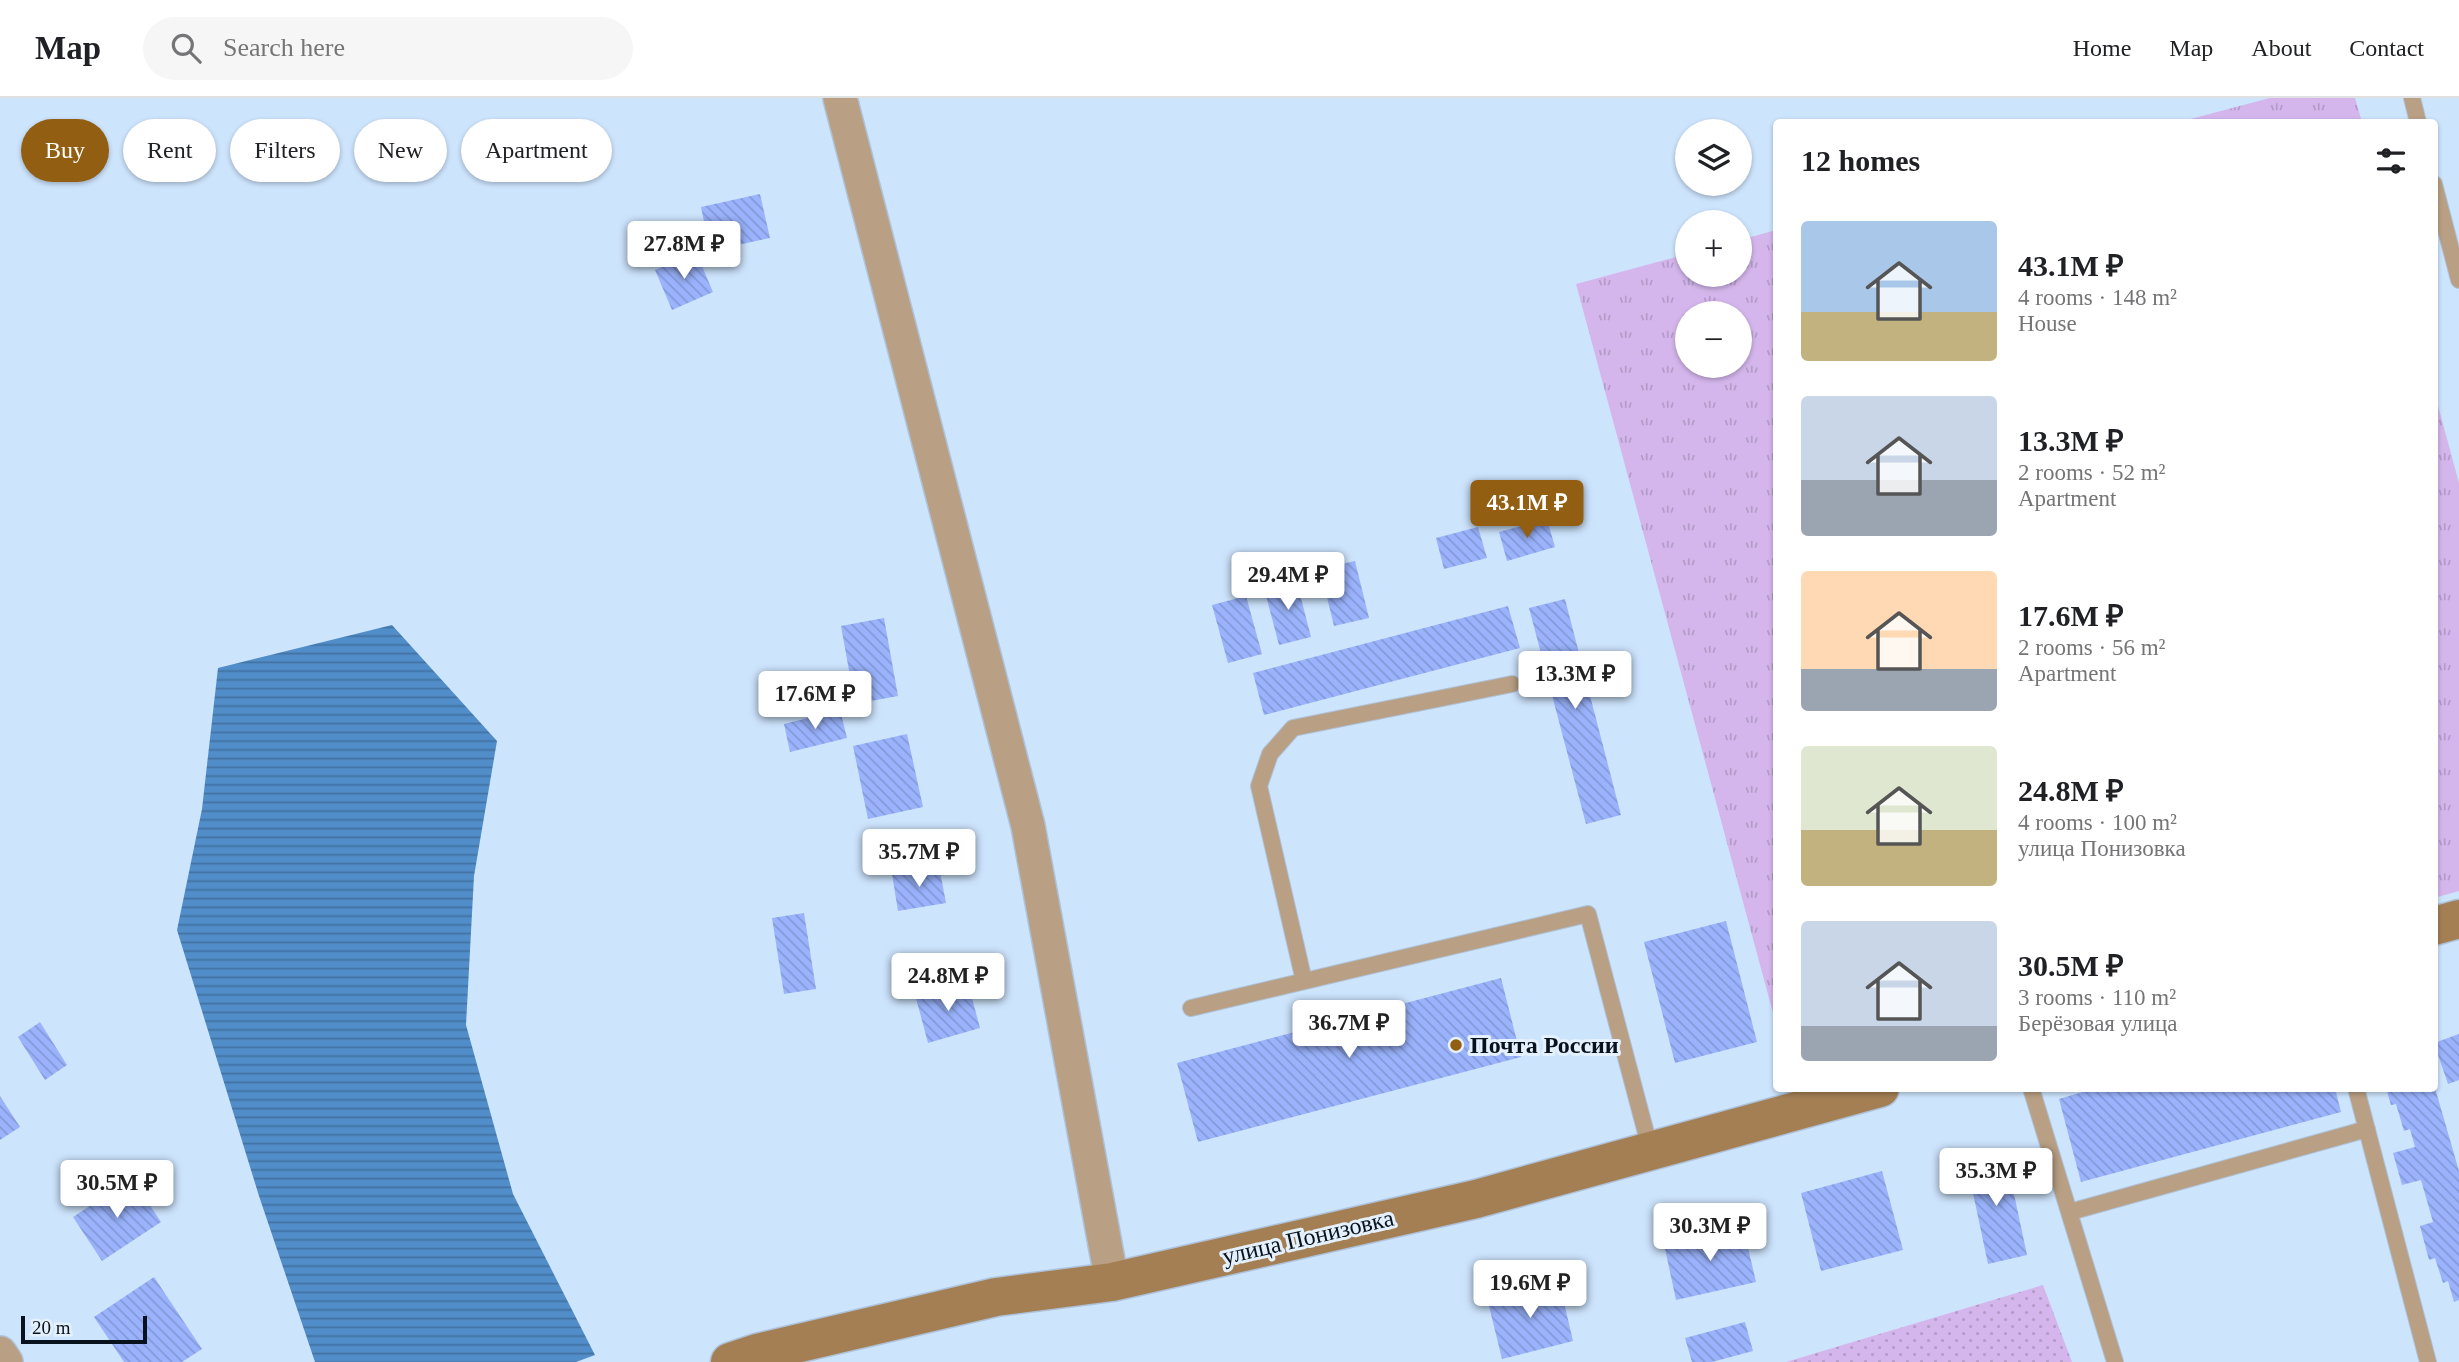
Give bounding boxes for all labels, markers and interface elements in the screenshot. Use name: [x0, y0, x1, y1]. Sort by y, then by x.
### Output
search box: [143, 17, 633, 80]
icon: search: [167, 29, 205, 67]
text: Map: [35, 30, 101, 66]
text: Search here: [223, 33, 345, 62]
text: Home: [2073, 35, 2131, 61]
text: Map: [2169, 35, 2213, 61]
text: About: [2251, 35, 2311, 61]
text: Contact: [2349, 35, 2424, 61]
chip: Buy: [21, 119, 109, 182]
chip: Rent: [123, 119, 216, 182]
chip: Filters: [230, 119, 340, 182]
chip: New: [354, 119, 447, 182]
chip: Apartment: [461, 119, 612, 182]
map controls: [1675, 119, 1752, 378]
button: layers: [1675, 119, 1752, 196]
icon: filters: [2372, 142, 2410, 180]
text: 12 homes: [1801, 144, 1920, 177]
button: +: [1675, 210, 1752, 287]
pin: 27.8M ₽: [619, 222, 749, 281]
text: 27.8M ₽: [643, 231, 725, 256]
icon: home: [1857, 249, 1941, 333]
text: 43.1M ₽: [2018, 249, 2124, 282]
text: 4 rooms · 148 m²: [2018, 285, 2177, 310]
button: −: [1675, 301, 1752, 378]
text: House: [2018, 311, 2077, 336]
icon: home: [1857, 424, 1941, 508]
text: 13.3M ₽: [2018, 424, 2124, 457]
text: 2 rooms · 52 m²: [2018, 460, 2165, 485]
pin: 43.1M ₽: [1462, 480, 1592, 540]
text: Apartment: [2018, 486, 2116, 511]
text: 43.1M ₽: [1486, 490, 1568, 515]
pin: 29.4M ₽: [1223, 552, 1353, 612]
text: 29.4M ₽: [1247, 562, 1329, 587]
icon: home: [1857, 599, 1941, 683]
text: 17.6M ₽: [2018, 599, 2124, 632]
text: 2 rooms · 56 m²: [2018, 635, 2165, 660]
pin: 13.3M ₽: [1510, 652, 1640, 711]
text: 13.3M ₽: [1534, 661, 1616, 686]
text: Apartment: [2018, 661, 2116, 686]
pin: 17.6M ₽: [750, 672, 880, 731]
text: 17.6M ₽: [774, 681, 856, 706]
icon: home: [1857, 774, 1941, 858]
text: 24.8M ₽: [2018, 774, 2124, 807]
text: 4 rooms · 100 m²: [2018, 810, 2177, 835]
pin: 35.7M ₽: [854, 830, 984, 889]
text: улица Понизовка: [2018, 836, 2186, 861]
text: 35.7M ₽: [878, 839, 960, 864]
icon: home: [1857, 949, 1941, 1033]
text: 30.5M ₽: [2018, 949, 2124, 982]
pin: 24.8M ₽: [883, 954, 1013, 1013]
text: 24.8M ₽: [907, 963, 989, 988]
text: 3 rooms · 110 m²: [2018, 985, 2176, 1010]
pin: 36.7M ₽: [1284, 1000, 1414, 1060]
text: 36.7M ₽: [1308, 1010, 1390, 1035]
text: Берёзовая улица: [2018, 1011, 2177, 1036]
place label: Почта России: [1470, 1032, 1619, 1058]
marker: Почта России: [1448, 1037, 1464, 1053]
pin: 35.3M ₽: [1931, 1148, 2061, 1208]
text: 35.3M ₽: [1955, 1158, 2037, 1183]
pin: 30.5M ₽: [52, 1160, 182, 1220]
text: 30.5M ₽: [76, 1170, 158, 1195]
pin: 30.3M ₽: [1645, 1204, 1775, 1263]
street label: улица Понизовка: [1220, 1205, 1396, 1269]
text: 30.3M ₽: [1669, 1213, 1751, 1238]
pin: 19.6M ₽: [1465, 1260, 1595, 1320]
text: 19.6M ₽: [1489, 1270, 1571, 1295]
scale bar: [21, 1313, 147, 1345]
text: 20 m: [32, 1317, 71, 1338]

